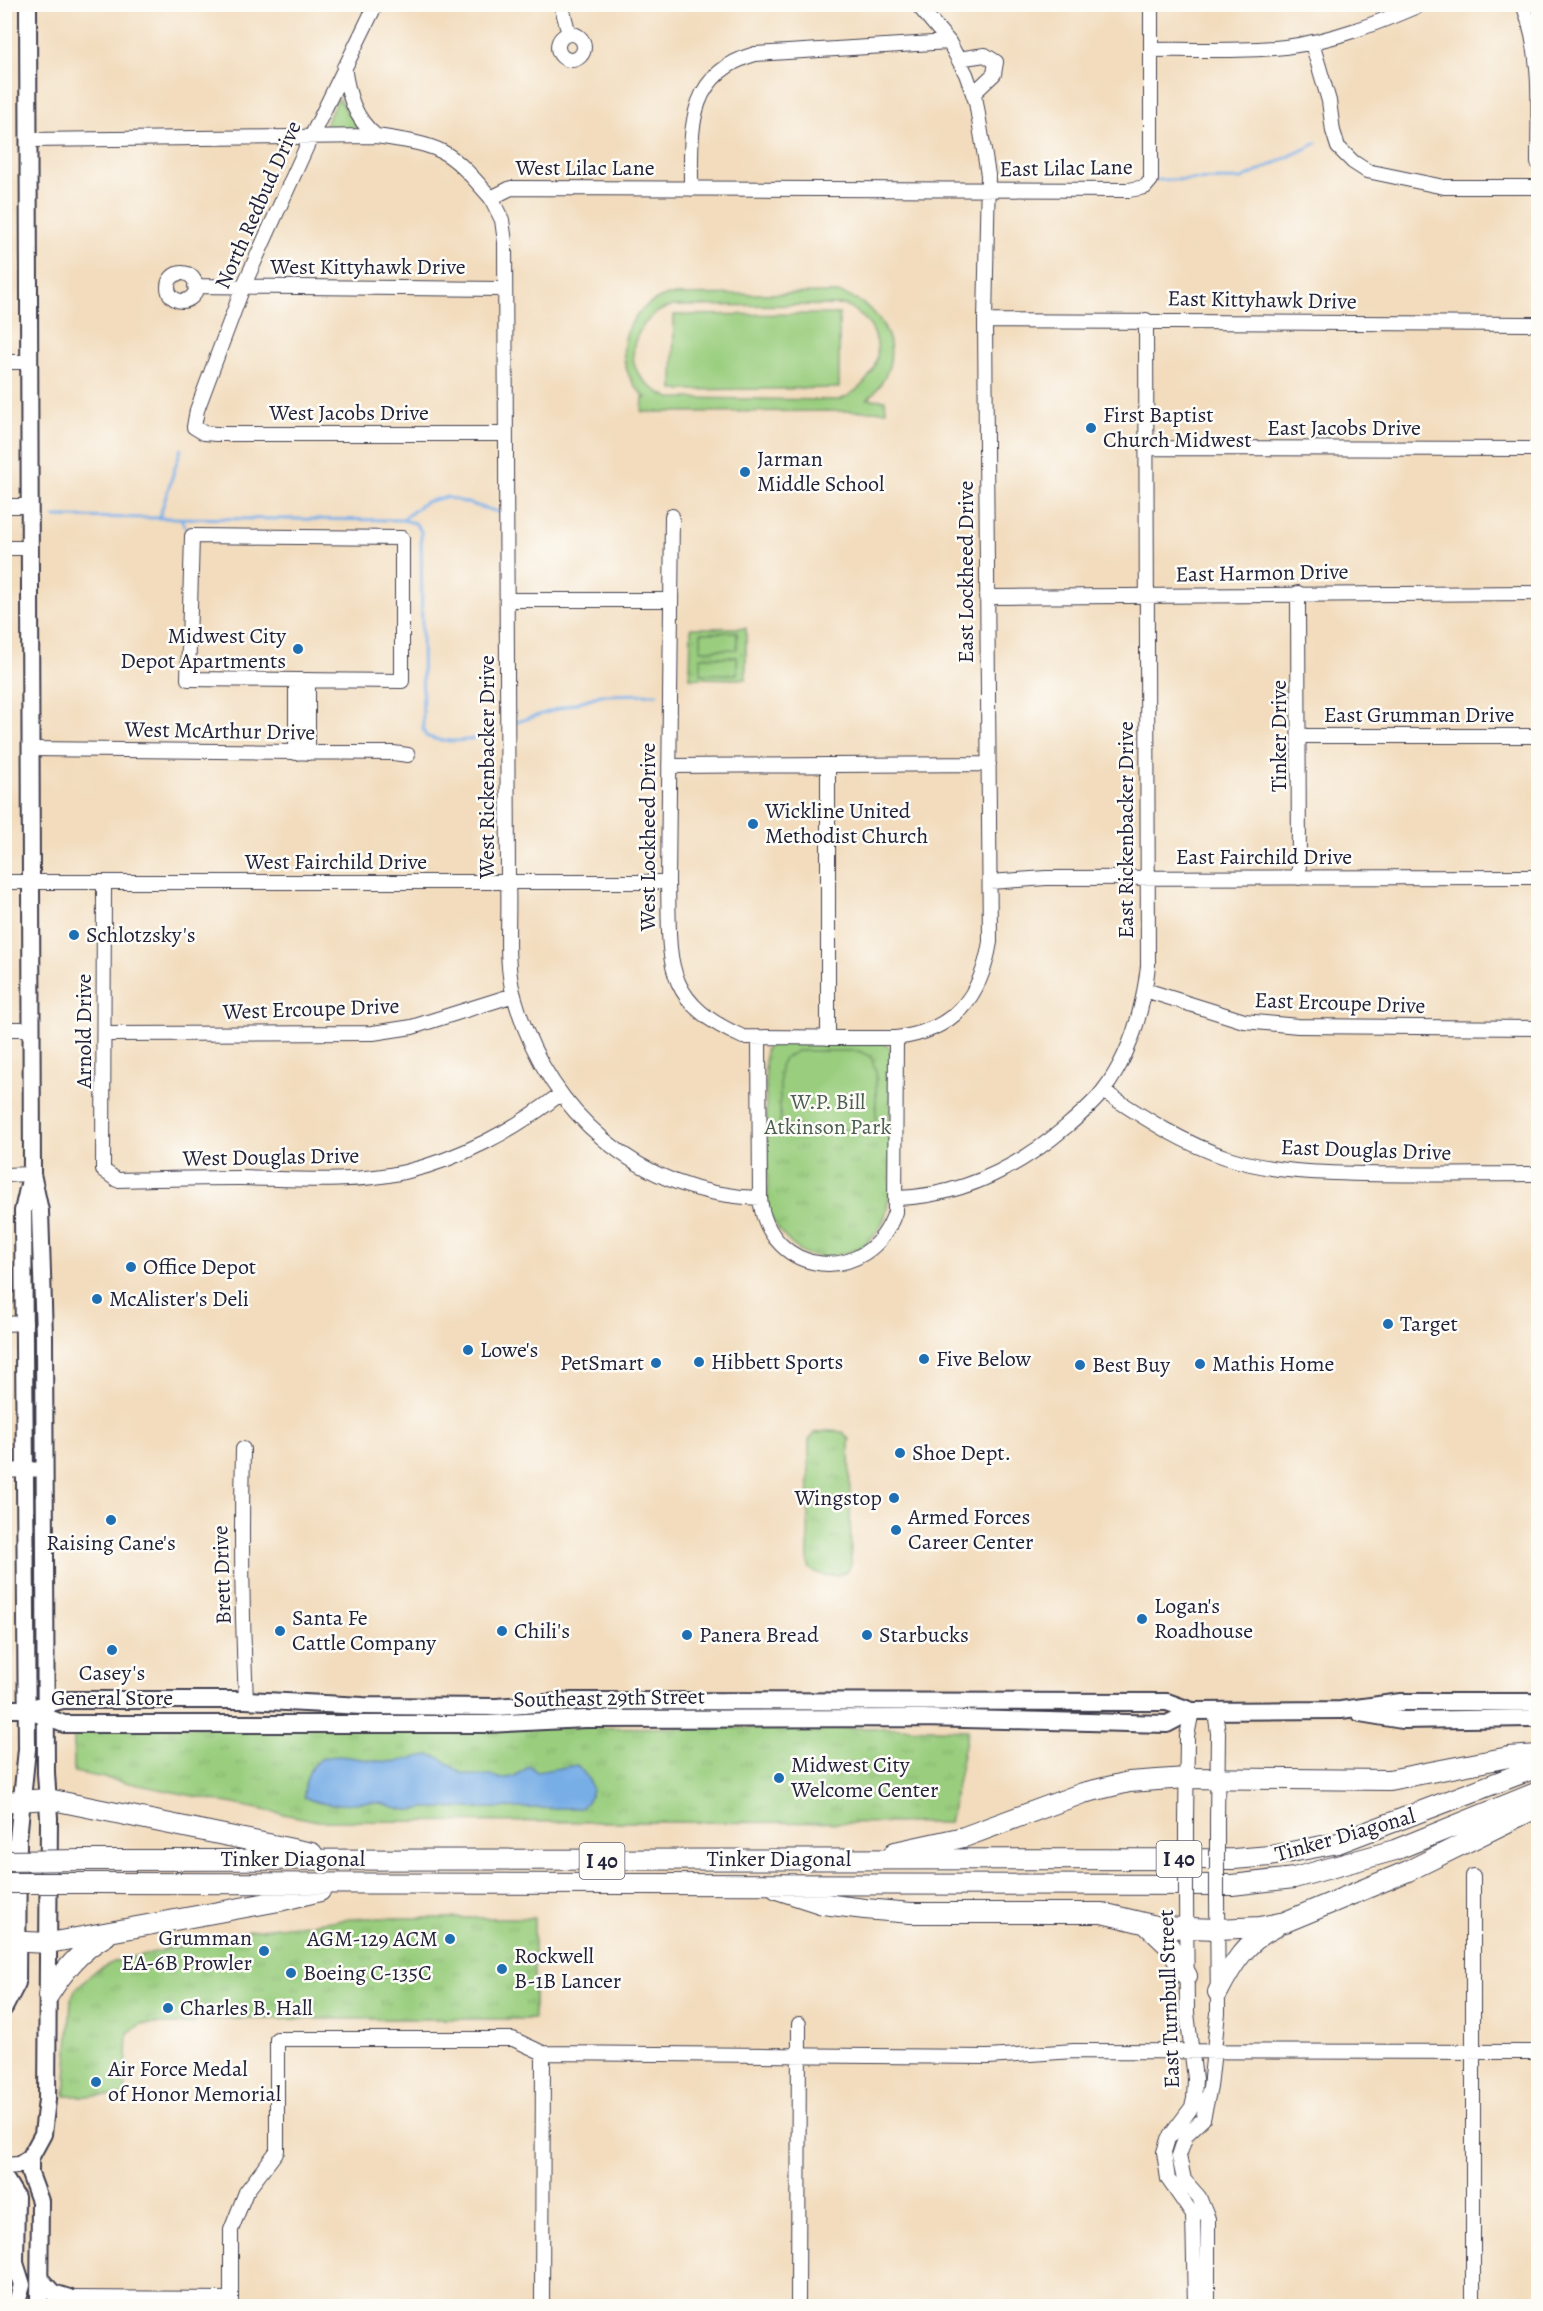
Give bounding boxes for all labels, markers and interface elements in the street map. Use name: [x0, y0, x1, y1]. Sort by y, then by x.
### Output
street label: North Redbud Drive: [207, 116, 309, 294]
street label: East Lilac Lane: [999, 152, 1133, 184]
street label: West Lilac Lane: [514, 153, 655, 183]
street label: West Kittyhawk Drive: [269, 252, 466, 282]
street label: East Kittyhawk Drive: [1167, 283, 1357, 317]
street label: West Jacobs Drive: [268, 398, 429, 428]
place label: First Baptist Church Midwest: [1103, 400, 1252, 455]
street label: East Jacobs Drive: [1267, 413, 1421, 443]
marker: First Baptist Church Midwest: [1084, 421, 1098, 435]
place label: Jarman Middle School: [757, 444, 884, 499]
marker: Jarman Middle School: [738, 465, 752, 479]
street label: East Lockheed Drive: [951, 481, 981, 663]
street label: East Harmon Drive: [1175, 556, 1349, 590]
place label: Midwest City Depot Apartments: [120, 621, 286, 676]
marker: Midwest City Depot Apartments: [291, 642, 305, 656]
street label: West Rickenbacker Drive: [472, 655, 502, 880]
street label: Tinker Drive: [1264, 680, 1294, 792]
street label: East Grumman Drive: [1324, 700, 1514, 730]
street label: West McArthur Drive: [123, 714, 316, 748]
street label: East Rickenbacker Drive: [1111, 721, 1141, 939]
street label: West Lockheed Drive: [633, 743, 663, 932]
place label: Wickline United Methodist Church: [764, 796, 928, 851]
marker: Wickline United Methodist Church: [746, 817, 760, 831]
street label: East Fairchild Drive: [1176, 842, 1352, 872]
street label: West Fairchild Drive: [244, 847, 427, 877]
place label: Schlotzsky's: [86, 920, 196, 950]
marker: Schlotzsky's: [67, 928, 81, 942]
street label: Arnold Drive: [69, 974, 99, 1089]
street label: East Ercoupe Drive: [1254, 985, 1426, 1021]
street label: West Ercoupe Drive: [221, 991, 400, 1027]
park label: W.P. Bill Atkinson Park: [764, 1087, 891, 1142]
street label: East Douglas Drive: [1280, 1132, 1452, 1168]
street label: West Douglas Drive: [181, 1140, 360, 1174]
place label: Office Depot: [143, 1252, 256, 1282]
marker: Office Depot: [124, 1260, 138, 1274]
place label: McAlister's Deli: [109, 1284, 249, 1314]
marker: McAlister's Deli: [90, 1292, 104, 1306]
place label: Target: [1400, 1309, 1458, 1339]
marker: Target: [1381, 1317, 1395, 1331]
place label: Lowe's: [480, 1335, 538, 1365]
marker: Lowe's: [461, 1343, 475, 1357]
place label: Five Below: [936, 1344, 1031, 1374]
place label: Hibbett Sports: [711, 1347, 843, 1377]
place label: PetSmart: [560, 1348, 644, 1378]
place label: Mathis Home: [1212, 1349, 1334, 1379]
place label: Best Buy: [1092, 1350, 1170, 1380]
marker: Five Below: [917, 1352, 931, 1366]
marker: Hibbett Sports: [692, 1355, 706, 1369]
marker: PetSmart: [649, 1356, 663, 1370]
marker: Mathis Home: [1193, 1357, 1207, 1371]
marker: Best Buy: [1073, 1358, 1087, 1372]
place label: Shoe Dept.: [912, 1438, 1011, 1468]
marker: Shoe Dept.: [893, 1446, 907, 1460]
place label: Wingstop: [793, 1483, 882, 1513]
marker: Wingstop: [887, 1491, 901, 1505]
place label: Armed Forces Career Center: [907, 1502, 1034, 1557]
marker: Raising Cane's: [104, 1513, 118, 1527]
marker: Armed Forces Career Center: [889, 1523, 903, 1537]
street label: Brett Drive: [205, 1525, 239, 1625]
place label: Raising Cane's: [46, 1528, 176, 1558]
place label: Logan's Roadhouse: [1154, 1591, 1253, 1646]
place label: Santa Fe Cattle Company: [292, 1603, 436, 1658]
marker: Logan's Roadhouse: [1135, 1612, 1149, 1626]
place label: Chili's: [514, 1616, 570, 1646]
place label: Panera Bread: [699, 1620, 819, 1650]
place label: Starbucks: [879, 1620, 969, 1650]
marker: Santa Fe Cattle Company: [273, 1624, 287, 1638]
marker: Chili's: [495, 1624, 509, 1638]
marker: Panera Bread: [680, 1628, 694, 1642]
marker: Starbucks: [860, 1628, 874, 1642]
marker: Casey's General Store: [105, 1643, 119, 1657]
place label: Casey's General Store: [51, 1658, 173, 1713]
street label: Southeast 29th Street: [513, 1681, 705, 1715]
place label: Midwest City Welcome Center: [790, 1750, 938, 1805]
marker: Midwest City Welcome Center: [772, 1771, 786, 1785]
street label: Tinker Diagonal: [1271, 1801, 1419, 1869]
road number: I 40: [1156, 1841, 1202, 1877]
road number: I 40: [580, 1843, 624, 1879]
street label: Tinker Diagonal: [221, 1844, 365, 1874]
street label: Tinker Diagonal: [707, 1844, 851, 1874]
street label: East Turnbull Street: [1151, 1909, 1187, 2089]
place label: Grumman EA-6B Prowler: [121, 1923, 252, 1978]
place label: AGM-129 ACM: [306, 1924, 438, 1954]
marker: AGM-129 ACM: [443, 1932, 457, 1946]
place label: Rockwell B-1B Lancer: [514, 1941, 621, 1996]
marker: Grumman EA-6B Prowler: [257, 1944, 271, 1958]
place label: Boeing C-135C: [303, 1958, 432, 1988]
marker: Rockwell B-1B Lancer: [495, 1962, 509, 1976]
marker: Boeing C-135C: [284, 1966, 298, 1980]
place label: Charles B. Hall: [180, 1993, 313, 2023]
marker: Charles B. Hall: [161, 2001, 175, 2015]
place label: Air Force Medal of Honor Memorial: [107, 2054, 281, 2109]
marker: Air Force Medal of Honor Memorial: [89, 2075, 103, 2089]

